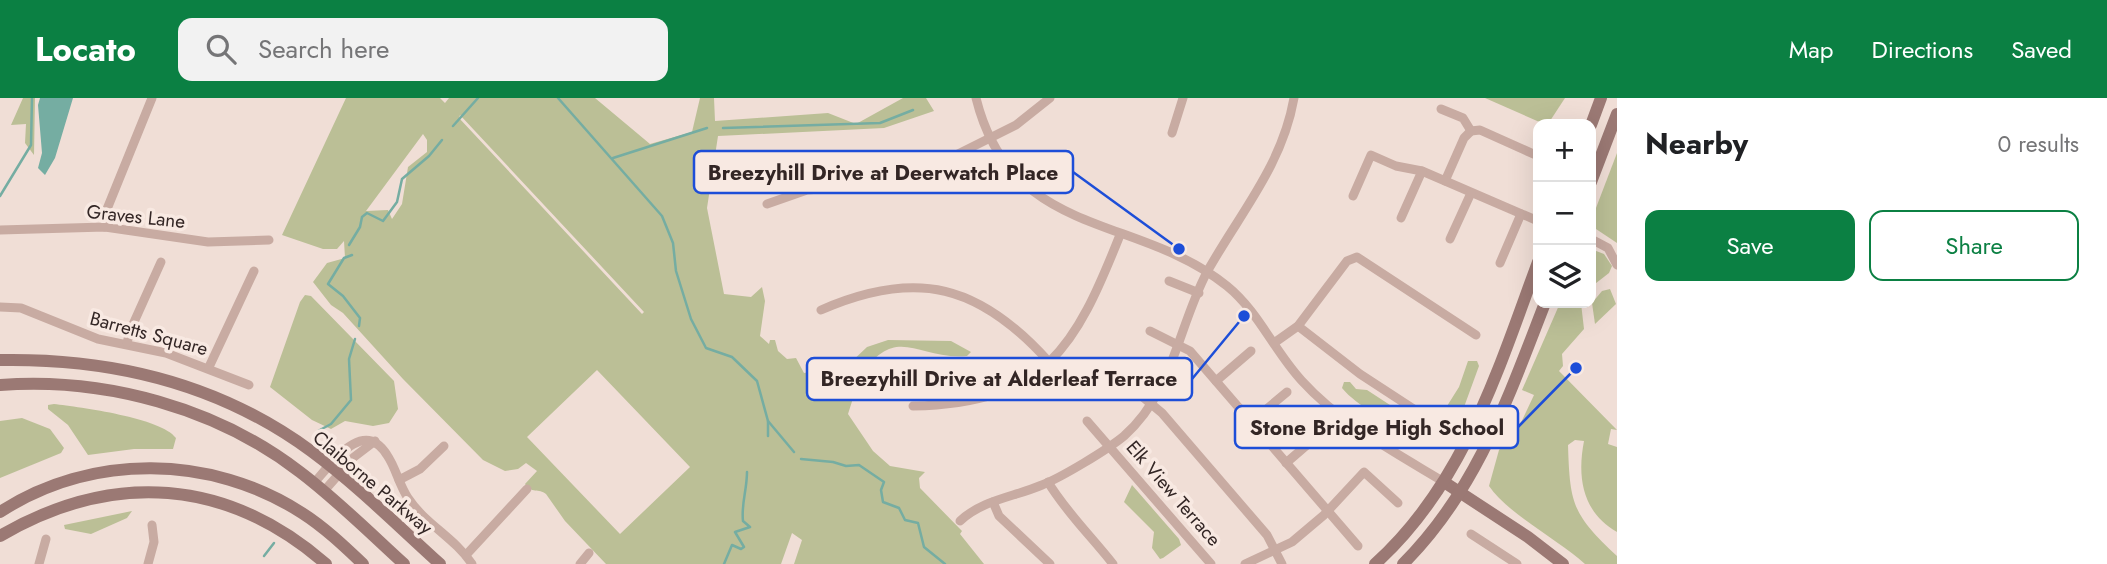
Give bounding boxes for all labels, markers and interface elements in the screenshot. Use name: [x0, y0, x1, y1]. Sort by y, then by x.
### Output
search box: [178, 18, 668, 81]
text: Locato: [35, 26, 136, 73]
icon: search: [202, 30, 240, 68]
text: Search here: [258, 30, 389, 68]
text: Map: [1789, 32, 1834, 67]
text: Directions: [1872, 32, 1973, 67]
text: Saved: [2011, 32, 2072, 67]
map controls: [1533, 119, 1596, 308]
button: +: [1533, 119, 1596, 182]
text: Nearby: [1645, 122, 1748, 165]
text: 0 results: [1997, 127, 2079, 161]
callout: Breezyhill Drive at Deerwatch Place: [694, 151, 1073, 193]
text: Breezyhill Drive at Deerwatch Place: [708, 158, 1058, 188]
button: −: [1533, 182, 1596, 245]
street label: Graves Lane: [85, 198, 187, 235]
button: Save: [1645, 210, 1855, 281]
button: Share: [1869, 210, 2079, 281]
button: layers: [1533, 245, 1596, 308]
street label: Barretts Square: [87, 305, 211, 362]
callout: Breezyhill Drive at Alderleaf Terrace: [807, 358, 1192, 400]
text: Breezyhill Drive at Alderleaf Terrace: [821, 364, 1177, 394]
callout: Stone Bridge High School: [1235, 406, 1518, 448]
text: Stone Bridge High School: [1250, 413, 1504, 443]
street label: Claiborne Parkway: [307, 424, 439, 541]
street label: Elk View Terrace: [1120, 435, 1227, 552]

